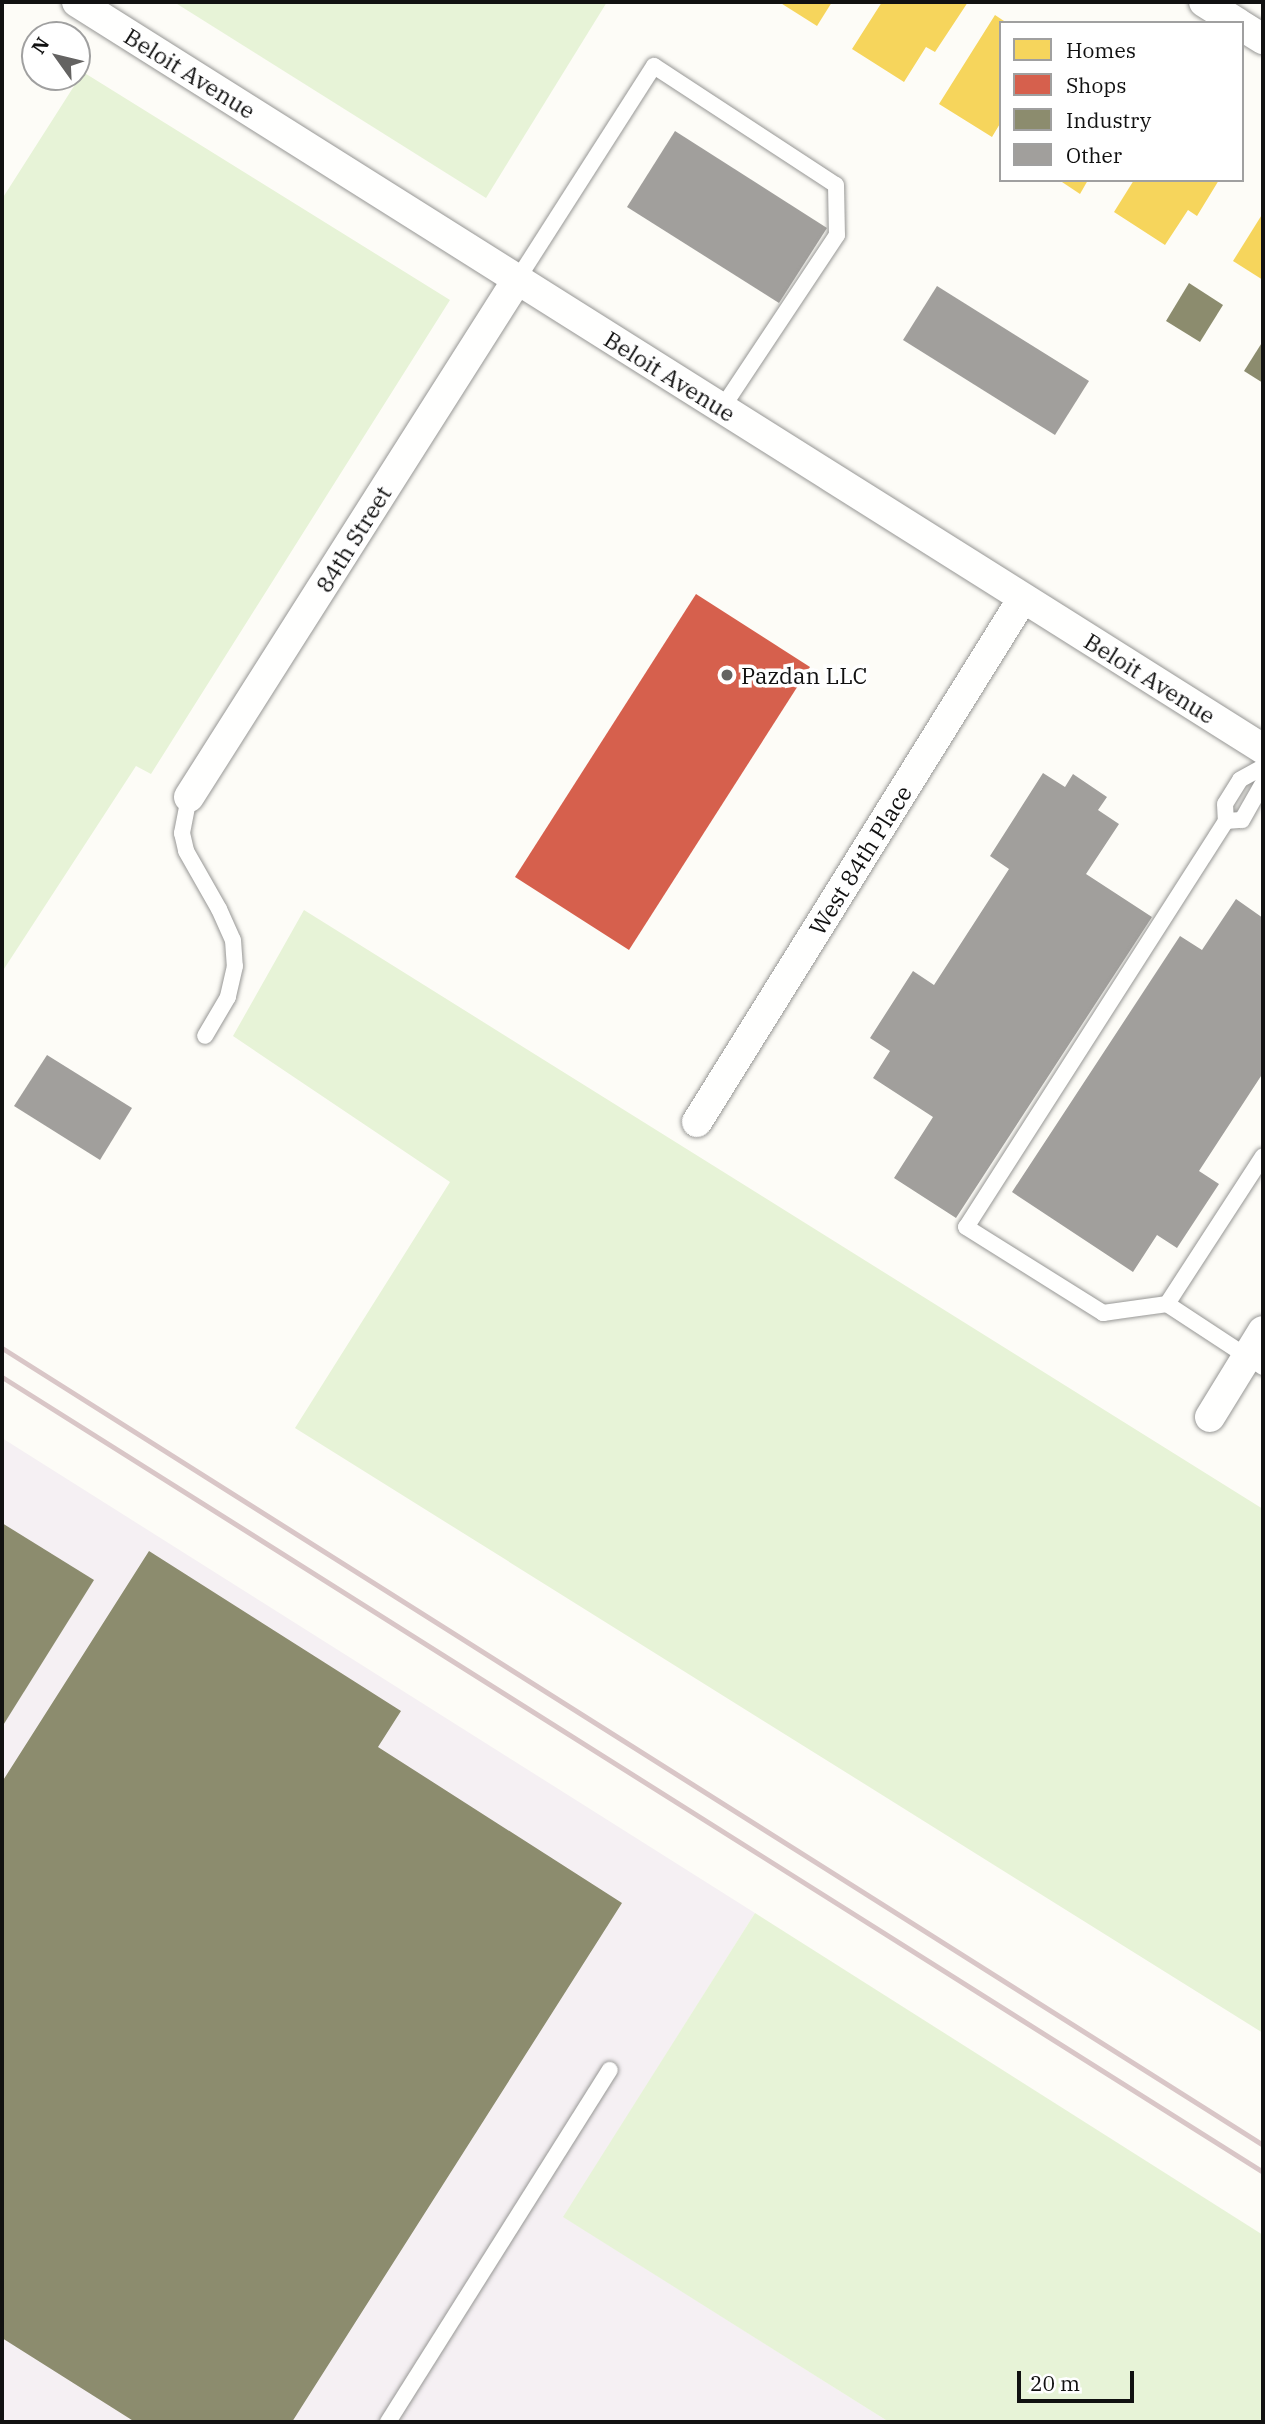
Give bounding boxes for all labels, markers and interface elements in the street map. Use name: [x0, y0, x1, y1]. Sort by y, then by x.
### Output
north arrow: [21, 21, 91, 91]
legend: [999, 21, 1244, 182]
street label: Beloit Avenue: [119, 22, 261, 124]
text: N: [26, 32, 54, 58]
text: Homes: [1066, 36, 1136, 64]
text: Shops: [1066, 71, 1126, 99]
text: Industry: [1066, 106, 1151, 134]
text: Other: [1066, 141, 1122, 169]
street label: Beloit Avenue: [599, 325, 741, 427]
street label: 84th Street: [309, 481, 397, 597]
street label: Beloit Avenue: [1079, 627, 1221, 729]
place label: Pazdan LLC: [741, 661, 868, 689]
marker: Pazdan LLC: [719, 667, 735, 683]
street label: West 84th Place: [803, 780, 917, 940]
scale bar: [1020, 2358, 1137, 2402]
text: 20 m: [1030, 2369, 1080, 2397]

